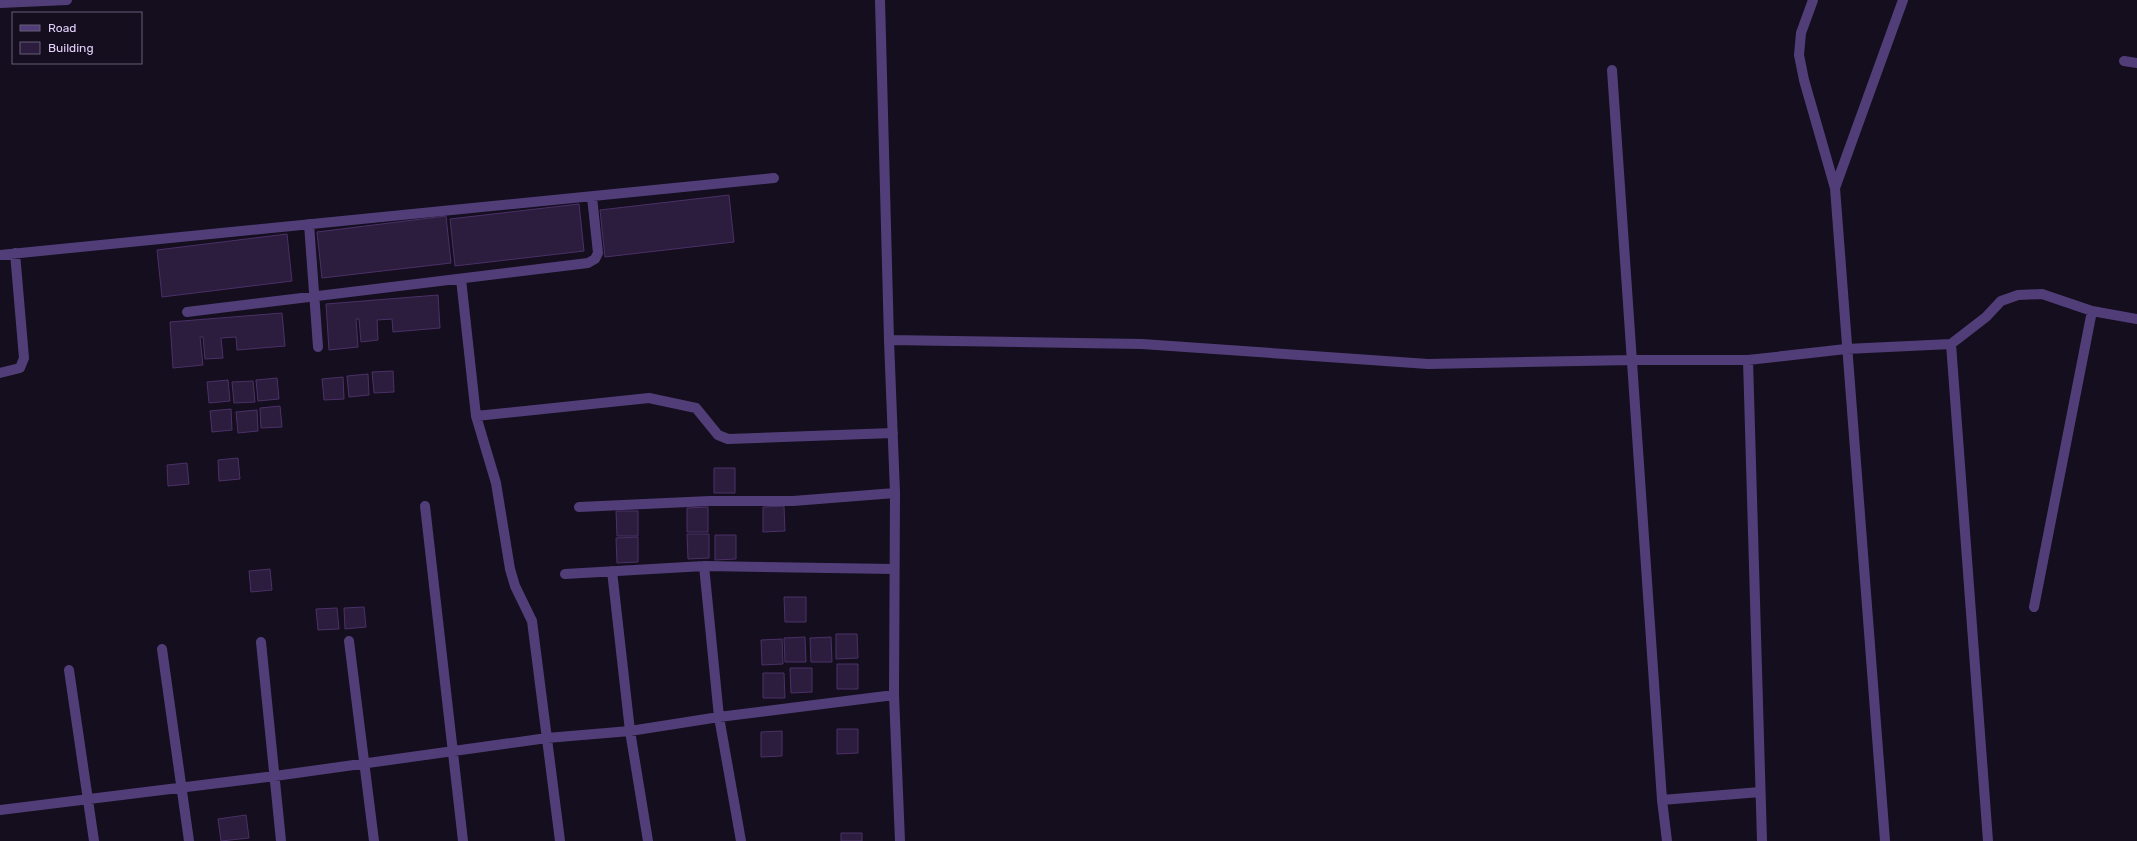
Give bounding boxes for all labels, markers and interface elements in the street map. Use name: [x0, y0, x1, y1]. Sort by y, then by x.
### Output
legend: [12, 12, 142, 64]
text: Road: [48, 21, 76, 35]
text: Building: [48, 41, 94, 55]

